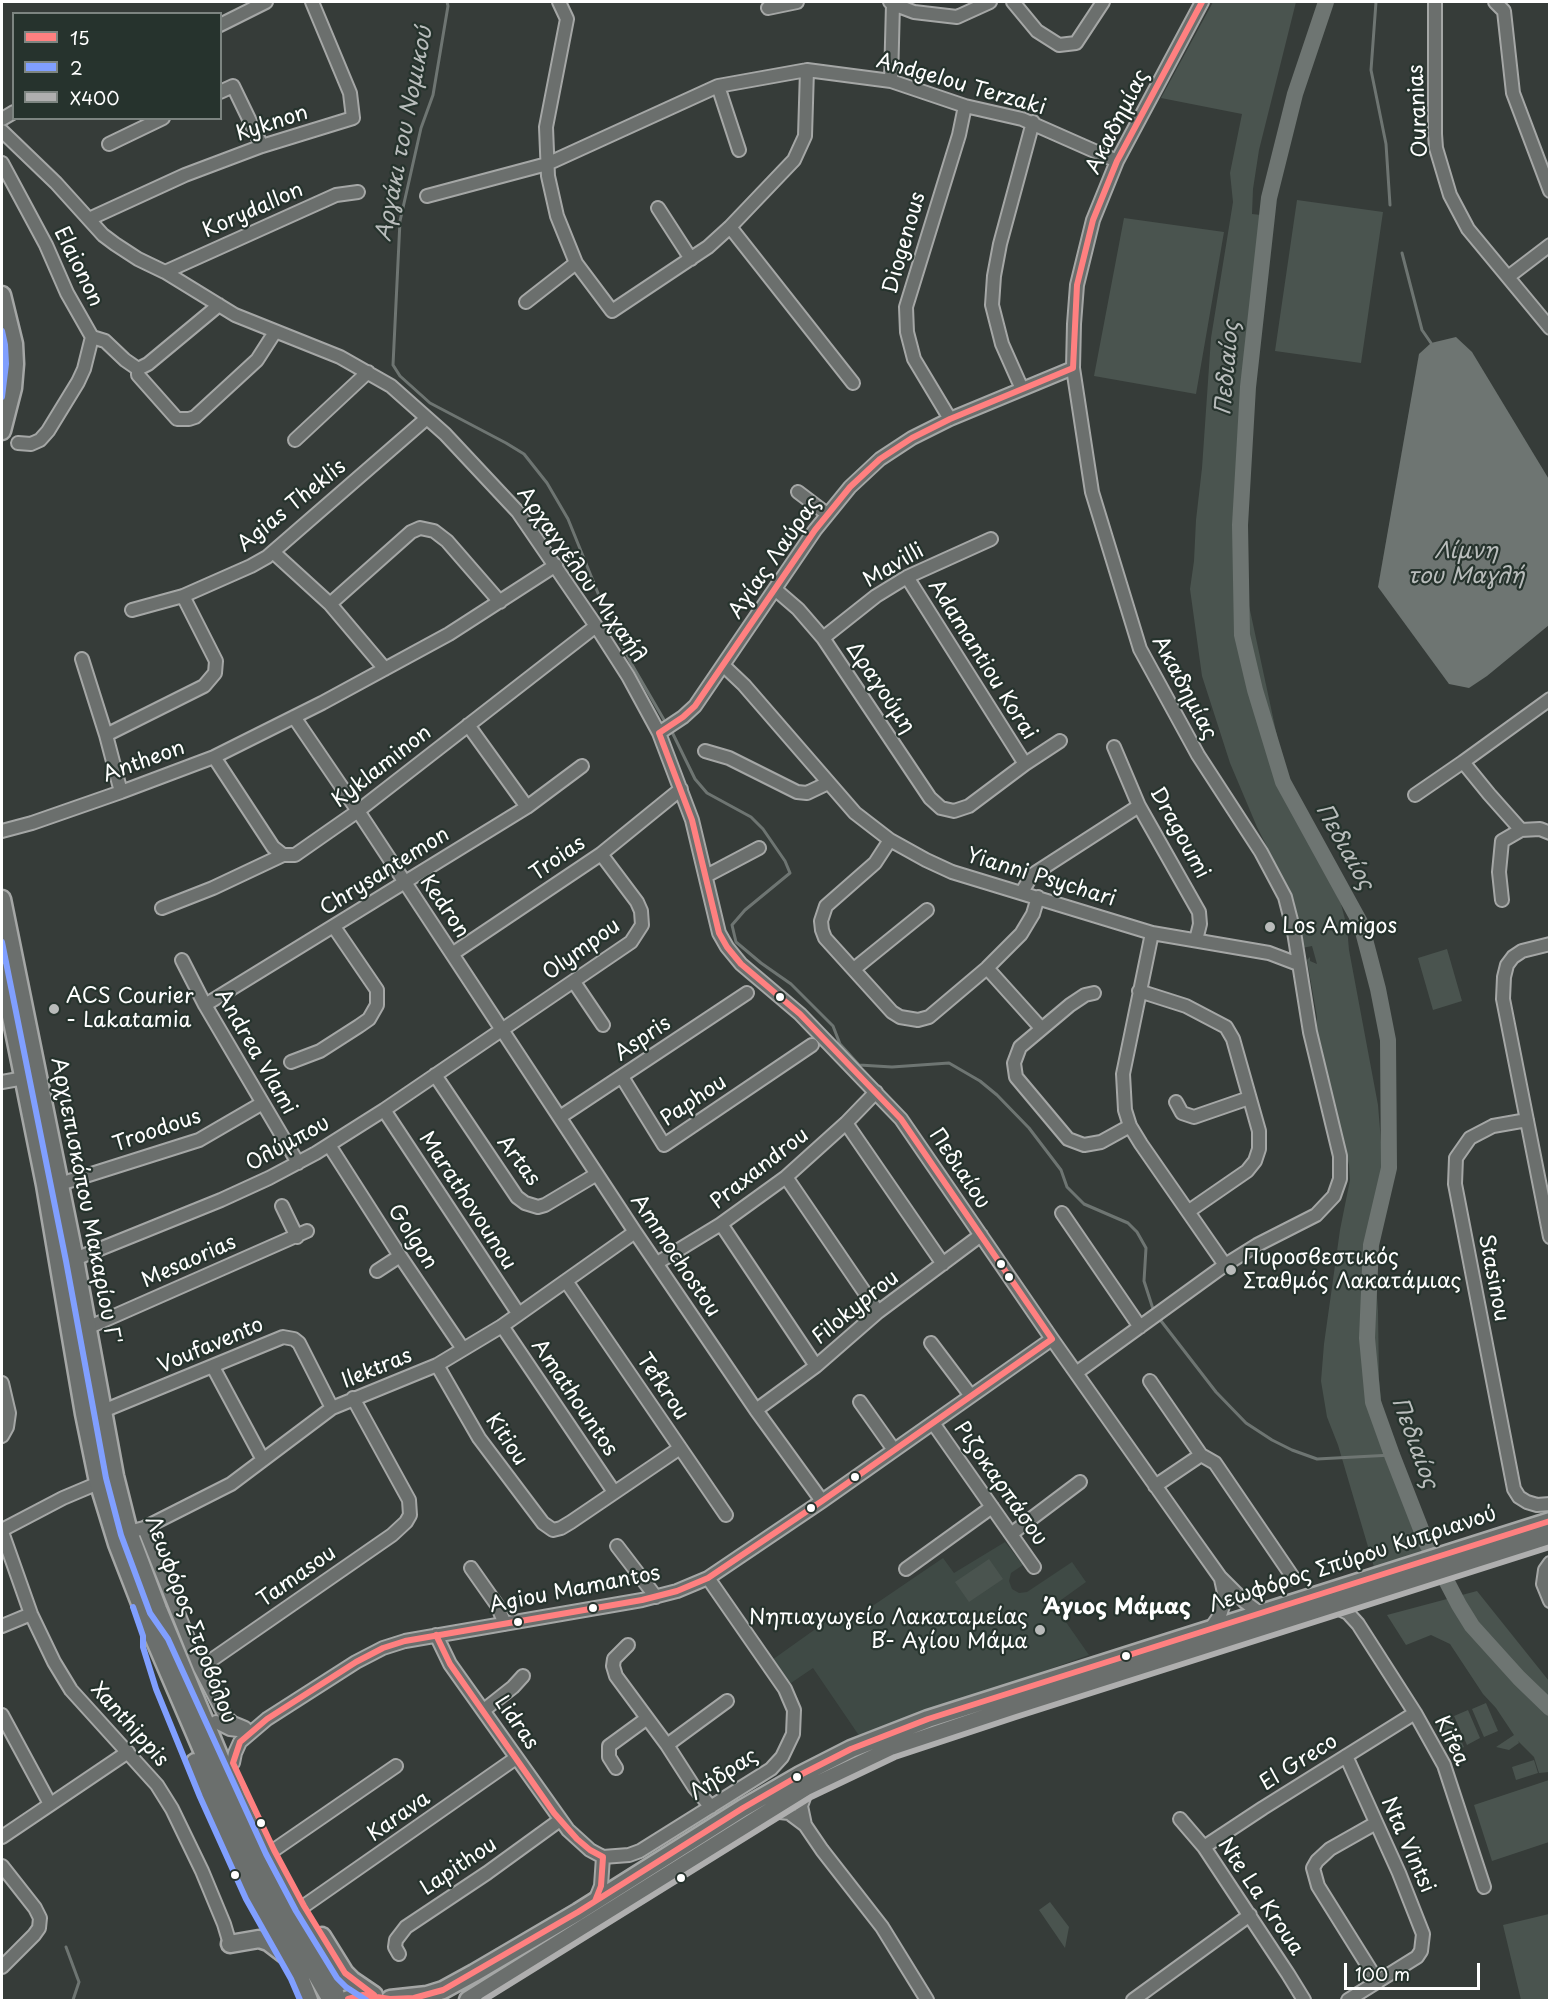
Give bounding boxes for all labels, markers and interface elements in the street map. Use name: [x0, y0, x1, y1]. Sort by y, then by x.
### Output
legend: [12, 12, 222, 120]
text: 15: [70, 24, 90, 51]
water label: Αργάκι του Νομικού: [371, 24, 439, 244]
street label: Andgelou Terzaki: [873, 49, 1049, 121]
text: 2: [70, 54, 83, 81]
street label: Ouranias: [1404, 64, 1434, 158]
street label: Ακαδημίας: [1081, 65, 1155, 179]
text: X400: [70, 84, 119, 111]
street label: Kyknon: [233, 100, 311, 148]
street label: Korydallon: [199, 178, 307, 244]
street label: Diogenous: [878, 189, 932, 297]
street label: Elaionon: [48, 223, 108, 311]
water label: Πεδιαίος: [1211, 320, 1245, 416]
street label: Agias Theklis: [233, 455, 351, 557]
street label: Αρχαγγέλου Μιχαήλ: [511, 482, 651, 668]
street label: Αγίας Λαύρας: [724, 492, 826, 624]
street label: Mavilli: [859, 539, 929, 593]
water label: Λίμνη του Μαγλή: [1408, 539, 1524, 590]
street label: Adamantiou Korai: [923, 575, 1041, 745]
street label: Ακαδημίας: [1146, 632, 1222, 744]
street label: Δραγούμη: [840, 638, 920, 738]
street label: Kyklaminon: [327, 720, 437, 814]
street label: Antheon: [99, 736, 189, 788]
street label: Dragoumi: [1144, 783, 1214, 883]
water label: Πεδιαίος: [1309, 799, 1379, 895]
street label: Chrysantemon: [316, 822, 454, 922]
street label: Troias: [526, 831, 590, 887]
street label: Yianni Psychari: [963, 843, 1119, 913]
street label: Kedron: [414, 871, 474, 943]
street label: Olympou: [539, 914, 625, 986]
place label: Los Amigos: [1282, 914, 1397, 940]
marker: Los Amigos: [1263, 920, 1277, 934]
place label: ACS Courier - Lakatamia: [66, 984, 193, 1034]
street label: Andrea Vlami: [209, 985, 301, 1119]
unlabelled marker: [774, 991, 786, 1003]
marker: ACS Courier - Lakatamia: [47, 1002, 61, 1016]
street label: Aspris: [610, 1011, 676, 1067]
street label: Αρχιεπισκόπου Μακαρίου Γ': [45, 1055, 125, 1347]
street label: Paphou: [656, 1070, 732, 1132]
street label: Troodous: [110, 1104, 204, 1158]
street label: Ολύμπου: [242, 1111, 334, 1177]
street label: Praxandrou: [706, 1123, 814, 1215]
street label: Πεδιαίου: [923, 1124, 995, 1214]
street label: Marathovounou: [413, 1127, 521, 1275]
street label: Artas: [491, 1131, 545, 1191]
street label: Ammochostou: [625, 1190, 725, 1322]
street label: Golgon: [382, 1200, 442, 1274]
street label: Mesaorias: [138, 1230, 240, 1294]
street label: Stasinou: [1472, 1232, 1514, 1324]
place label: Πυροσβεστικός Σταθμός Λακατάμιας: [1243, 1245, 1461, 1295]
unlabelled marker: [995, 1258, 1007, 1270]
marker: Πυροσβεστικός Σταθμός Λακατάμιας: [1224, 1263, 1238, 1277]
street label: Filokyprou: [808, 1265, 904, 1351]
unlabelled marker: [1003, 1271, 1015, 1283]
street label: Voufavento: [155, 1313, 267, 1379]
street label: Amathountos: [526, 1335, 622, 1461]
street label: Ilektras: [338, 1343, 416, 1395]
street label: Tefkrou: [630, 1349, 694, 1425]
water label: Πεδιαίος: [1385, 1394, 1443, 1492]
street label: Kitiou: [480, 1409, 532, 1471]
street label: Ριζοκαρπάσου: [948, 1417, 1052, 1551]
unlabelled marker: [849, 1471, 861, 1483]
unlabelled marker: [805, 1502, 817, 1514]
street label: Λεωφόρος Σπύρου Κυπριανού: [1206, 1502, 1500, 1618]
street label: Λεωφόρος Στροβόλου: [139, 1513, 241, 1727]
street label: Tamasou: [253, 1541, 341, 1613]
street label: Agiou Mamantos: [488, 1561, 662, 1619]
district label: Άγιος Μάμας: [1043, 1595, 1191, 1621]
unlabelled marker: [587, 1602, 599, 1614]
place label: Νηπιαγωγείο Λακαταμείας Β΄- Αγίου Μάμα: [749, 1605, 1028, 1655]
unlabelled marker: [512, 1616, 524, 1628]
marker: Νηπιαγωγείο Λακαταμείας Β΄- Αγίου Μάμα: [1033, 1623, 1047, 1637]
unlabelled marker: [1120, 1650, 1132, 1662]
street label: Xanthippis: [85, 1678, 173, 1772]
street label: Lidras: [488, 1691, 544, 1755]
street label: Kifea: [1428, 1712, 1474, 1770]
street label: El Greco: [1255, 1729, 1343, 1797]
street label: Λήδρας: [685, 1744, 763, 1806]
unlabelled marker: [791, 1771, 803, 1783]
street label: Karava: [363, 1786, 435, 1848]
street label: Nta Vintsi: [1375, 1793, 1439, 1897]
unlabelled marker: [255, 1817, 267, 1829]
street label: Lapithou: [416, 1832, 502, 1902]
street label: Nte La Kroua: [1212, 1834, 1308, 1960]
unlabelled marker: [229, 1869, 241, 1881]
unlabelled marker: [675, 1872, 687, 1884]
scale bar: [1347, 1951, 1484, 1989]
text: 100 m: [1355, 1960, 1410, 1987]

